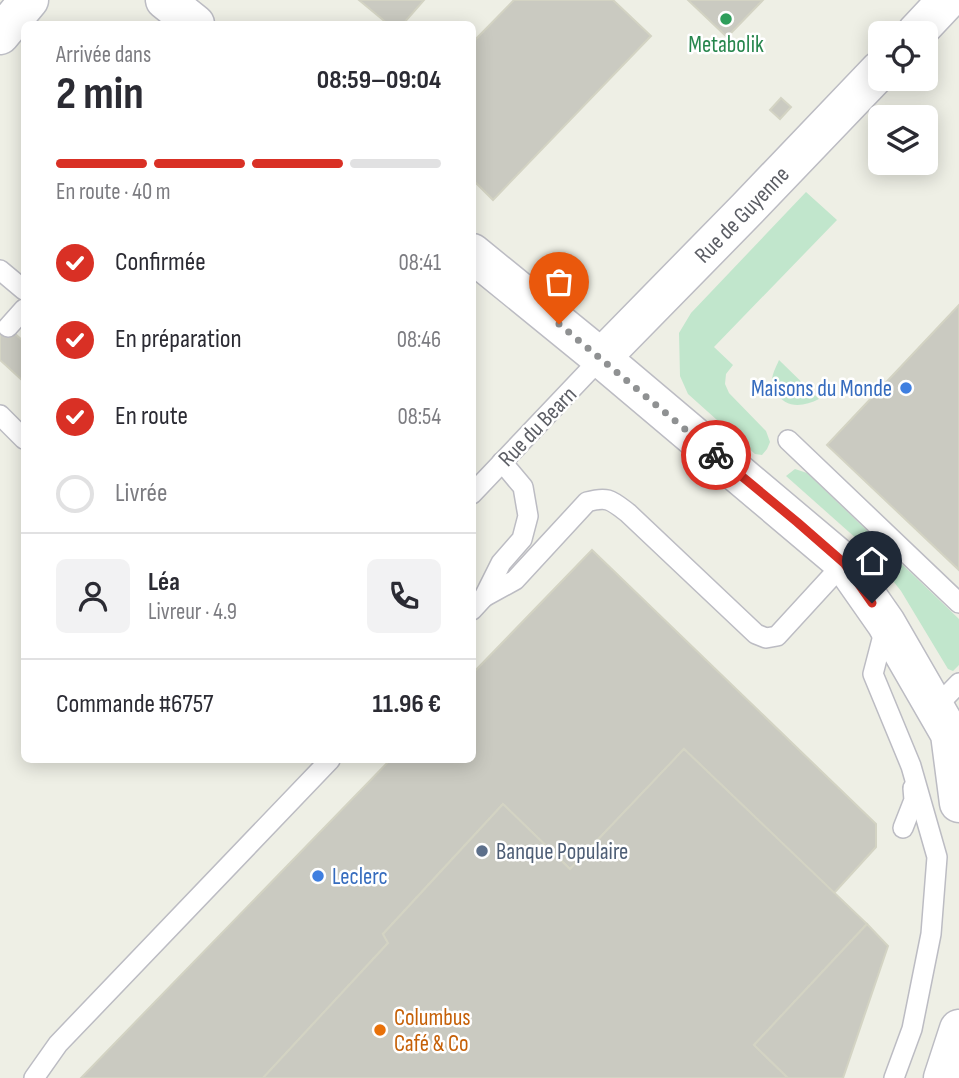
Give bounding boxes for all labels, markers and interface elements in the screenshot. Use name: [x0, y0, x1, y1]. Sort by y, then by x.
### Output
marker: Metabolik: [718, 11, 734, 27]
map controls: [868, 21, 938, 175]
button: locate: [868, 21, 938, 91]
place label: Metabolik: [688, 31, 764, 59]
text: Arrivée dans: [56, 41, 151, 69]
text: 08:59–09:04: [317, 65, 441, 96]
text: 2 min: [56, 67, 144, 122]
button: layers: [868, 105, 938, 175]
street label: Rue de Guyenne: [689, 161, 795, 269]
text: En route · 40 m: [56, 178, 171, 206]
icon: check: [56, 244, 94, 282]
text: Confirmée: [115, 247, 206, 278]
text: 08:41: [399, 249, 441, 277]
pin: [529, 252, 589, 324]
icon: bag: [540, 263, 578, 301]
icon: check: [56, 321, 94, 359]
text: En préparation: [115, 324, 242, 355]
text: 08:46: [397, 326, 441, 354]
place label: Maisons du Monde: [751, 375, 892, 403]
marker: Maisons du Monde: [898, 380, 914, 396]
street label: Rue du Bearn: [493, 381, 583, 473]
icon: check: [56, 398, 94, 436]
text: En route: [115, 401, 188, 432]
text: 08:54: [397, 403, 441, 431]
courier: [681, 420, 751, 490]
icon: bike: [697, 436, 735, 474]
text: Livrée: [115, 478, 167, 509]
pin: [842, 531, 902, 603]
icon: home: [853, 542, 891, 580]
button: person: [56, 559, 130, 633]
button: phone: [367, 559, 441, 633]
text: Léa: [148, 567, 180, 598]
text: Livreur · 4.9: [148, 598, 237, 626]
text: Commande #6757: [56, 689, 213, 720]
text: 11.96 €: [373, 689, 441, 720]
place label: Banque Populaire: [496, 838, 628, 866]
marker: Banque Populaire: [474, 843, 490, 859]
place label: Leclerc: [332, 863, 388, 891]
marker: Leclerc: [310, 868, 326, 884]
place label: Columbus Café & Co: [394, 1004, 471, 1058]
marker: Columbus Café & Co: [372, 1022, 388, 1038]

